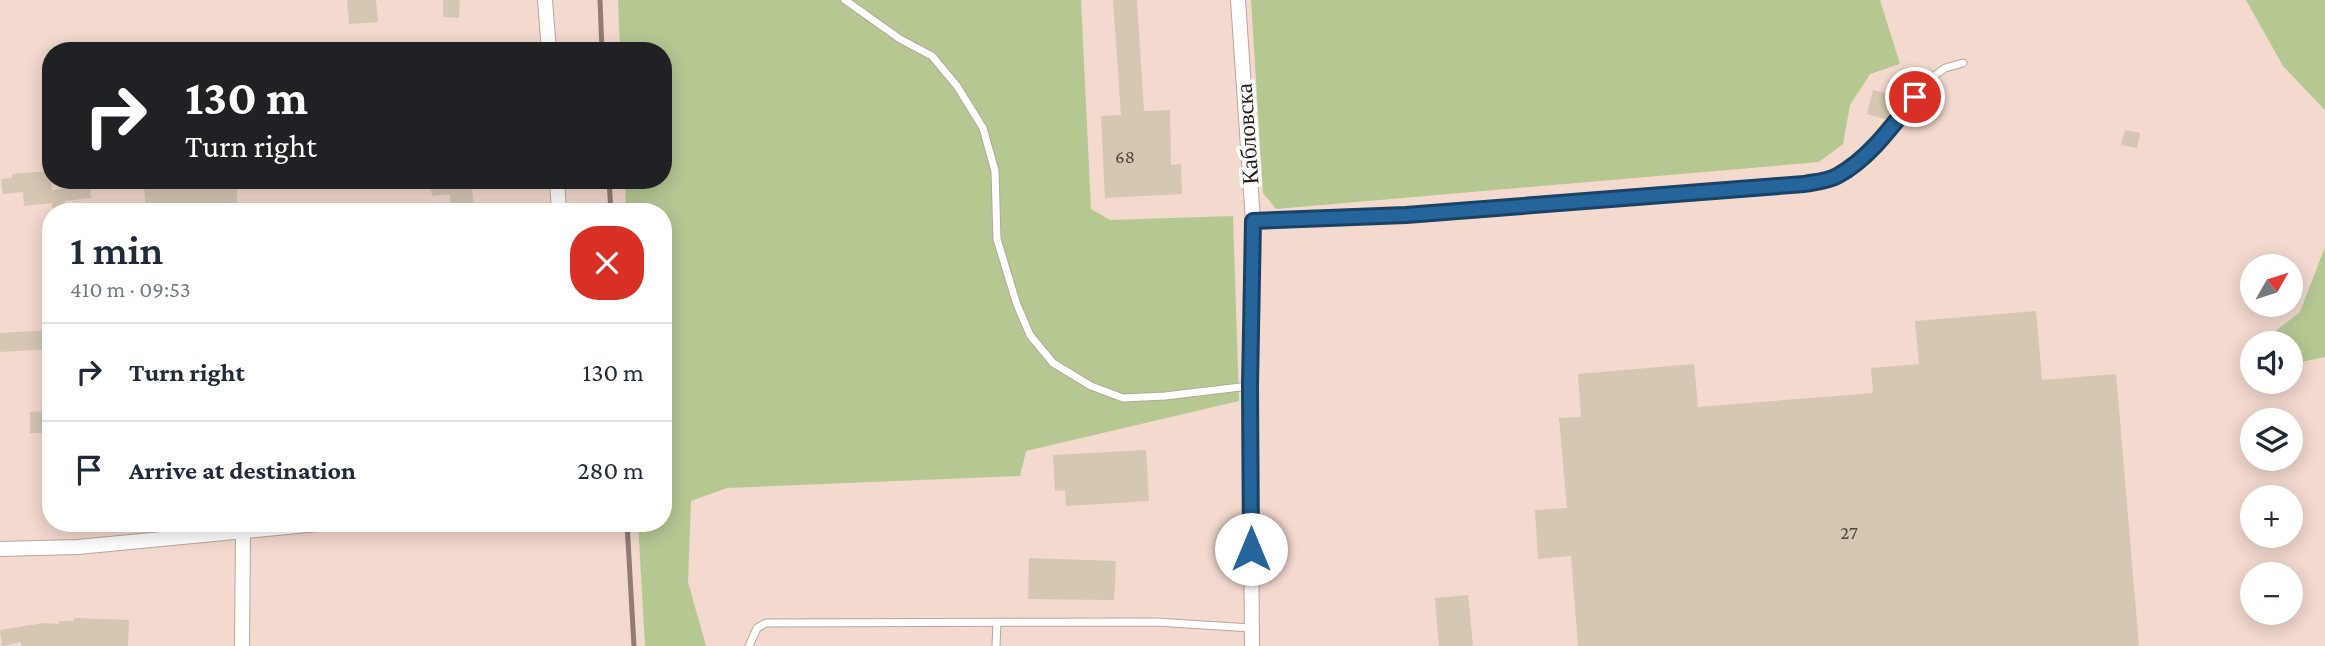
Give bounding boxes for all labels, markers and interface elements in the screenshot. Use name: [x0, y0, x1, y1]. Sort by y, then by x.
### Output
pin: [1885, 67, 1945, 127]
icon: right: [70, 70, 161, 161]
text: 130 m: [185, 70, 308, 125]
icon: arrive: [1896, 78, 1934, 116]
street label: Кабловска: [1230, 83, 1264, 185]
text: Turn right: [185, 128, 317, 164]
house number: 68: [1115, 146, 1135, 167]
text: 1 min: [70, 226, 163, 273]
button: close: [570, 226, 644, 300]
north arrow: [2240, 254, 2303, 317]
map controls: [2240, 254, 2303, 625]
text: 410 m · 09:53: [70, 276, 191, 302]
button: sound: [2240, 331, 2303, 394]
icon: right: [70, 353, 108, 391]
text: Turn right: [129, 358, 245, 387]
text: 130 m: [583, 358, 644, 387]
button: layers: [2240, 408, 2303, 471]
icon: arrive: [70, 451, 108, 489]
text: Arrive at destination: [129, 456, 356, 485]
text: 280 m: [577, 456, 644, 485]
button: +: [2240, 485, 2303, 548]
position arrow: [1214, 512, 1288, 586]
house number: 27: [1840, 522, 1858, 543]
button: −: [2240, 562, 2303, 625]

